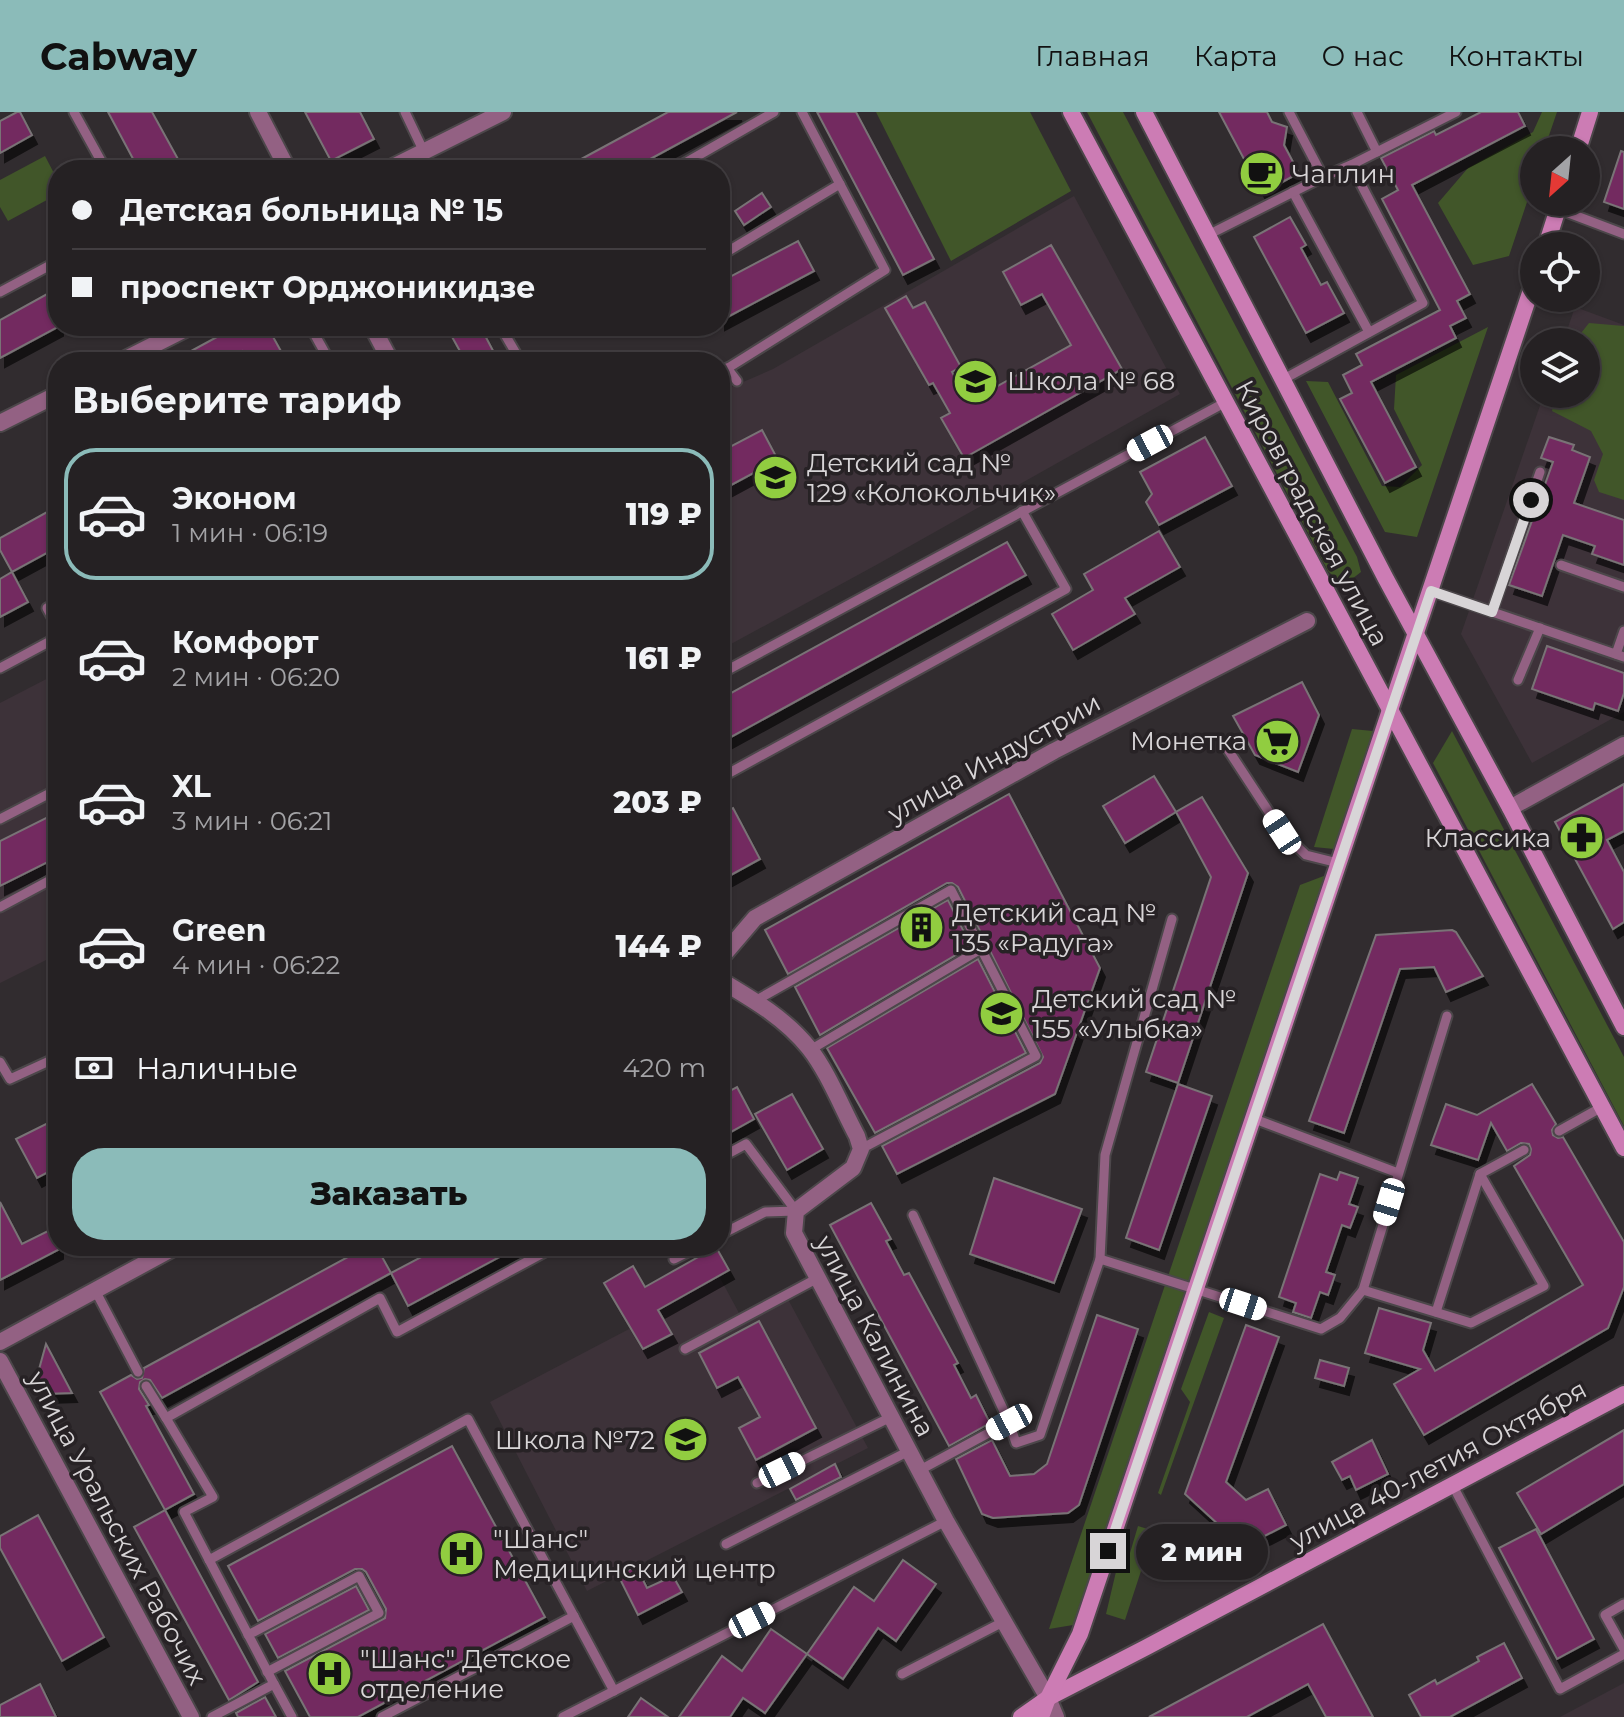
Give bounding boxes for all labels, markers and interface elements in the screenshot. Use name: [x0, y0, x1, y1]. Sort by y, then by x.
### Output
text: Cabway: [40, 33, 197, 80]
text: Главная: [1035, 39, 1150, 73]
text: Карта: [1194, 39, 1278, 73]
text: О нас: [1322, 39, 1404, 73]
text: Контакты: [1448, 39, 1584, 73]
north arrow: [1520, 136, 1600, 216]
map controls: [1520, 136, 1600, 408]
cafe icon: Чаплин: [1237, 150, 1285, 198]
place label: Чаплин: [1292, 158, 1395, 190]
text: Детская больница № 15: [120, 192, 503, 229]
button: locate: [1520, 232, 1600, 312]
text: проспект Орджоникидзе: [120, 269, 536, 306]
button: layers: [1520, 328, 1600, 408]
school or university icon: Школа № 68: [952, 357, 1000, 405]
place label: Школа № 68: [1007, 365, 1175, 397]
street label: Кировградская улица: [1228, 375, 1396, 651]
text: Выберите тариф: [72, 378, 402, 422]
car: [1123, 421, 1177, 465]
place label: Детский сад № 129 «Колокольчик»: [807, 447, 1056, 509]
school or university icon: Детский сад № 129 «Колокольчик»: [752, 454, 800, 502]
icon: car: [76, 478, 148, 550]
text: Эконом: [172, 480, 297, 517]
route start: [1513, 482, 1549, 518]
text: 119 ₽: [626, 496, 702, 533]
text: 1 мин · 06:19: [172, 517, 328, 549]
icon: car: [76, 622, 148, 694]
text: Комфорт: [172, 624, 319, 661]
text: 161 ₽: [626, 640, 702, 677]
text: 2 мин · 06:20: [172, 661, 340, 693]
street label: улица Индустрии: [881, 686, 1106, 830]
supermarket icon: Монетка: [1254, 717, 1302, 765]
place label: Монетка: [1130, 725, 1247, 757]
icon: car: [76, 766, 148, 838]
text: XL: [172, 768, 211, 805]
text: 203 ₽: [613, 784, 702, 821]
text: 3 мин · 06:21: [172, 805, 332, 837]
car: [1259, 805, 1305, 859]
pharmacy icon: Классика: [1558, 814, 1606, 862]
place label: Классика: [1425, 822, 1551, 854]
place label: Детский сад № 135 «Радуга»: [952, 897, 1156, 959]
building icon: Детский сад № 135 «Радуга»: [897, 904, 945, 952]
icon: car: [76, 910, 148, 982]
text: Green: [172, 912, 266, 949]
text: 144 ₽: [615, 928, 702, 965]
text: 4 мин · 06:22: [172, 949, 340, 981]
place label: Детский сад № 155 «Улыбка»: [1032, 983, 1236, 1045]
school or university icon: Детский сад № 155 «Улыбка»: [977, 990, 1025, 1038]
icon: cash: [72, 1046, 116, 1090]
text: Наличные: [136, 1050, 298, 1087]
text: 420 m: [623, 1052, 706, 1084]
button: Заказать: [72, 1148, 706, 1240]
car: [1371, 1176, 1407, 1228]
street label: улица Калинина: [808, 1229, 942, 1442]
car: [1216, 1285, 1270, 1323]
street label: улица Уральских Рабочих: [20, 1365, 214, 1691]
street label: улица 40-летия Октября: [1283, 1373, 1592, 1558]
car: [982, 1400, 1036, 1444]
school or university icon: Школа №72: [662, 1416, 710, 1464]
place label: Школа №72: [495, 1424, 655, 1456]
car: [755, 1449, 809, 1491]
place label: "Шанс" Медицинский центр: [493, 1523, 776, 1585]
callout: 2 мин: [1136, 1523, 1268, 1579]
hospital icon: "Шанс" Медицинский центр: [438, 1530, 486, 1578]
route end: [1090, 1533, 1126, 1569]
text: 2 мин: [1161, 1536, 1243, 1568]
car: [725, 1598, 779, 1642]
place label: "Шанс" Детское отделение: [360, 1643, 571, 1705]
hospital icon: "Шанс" Детское отделение: [305, 1650, 353, 1698]

